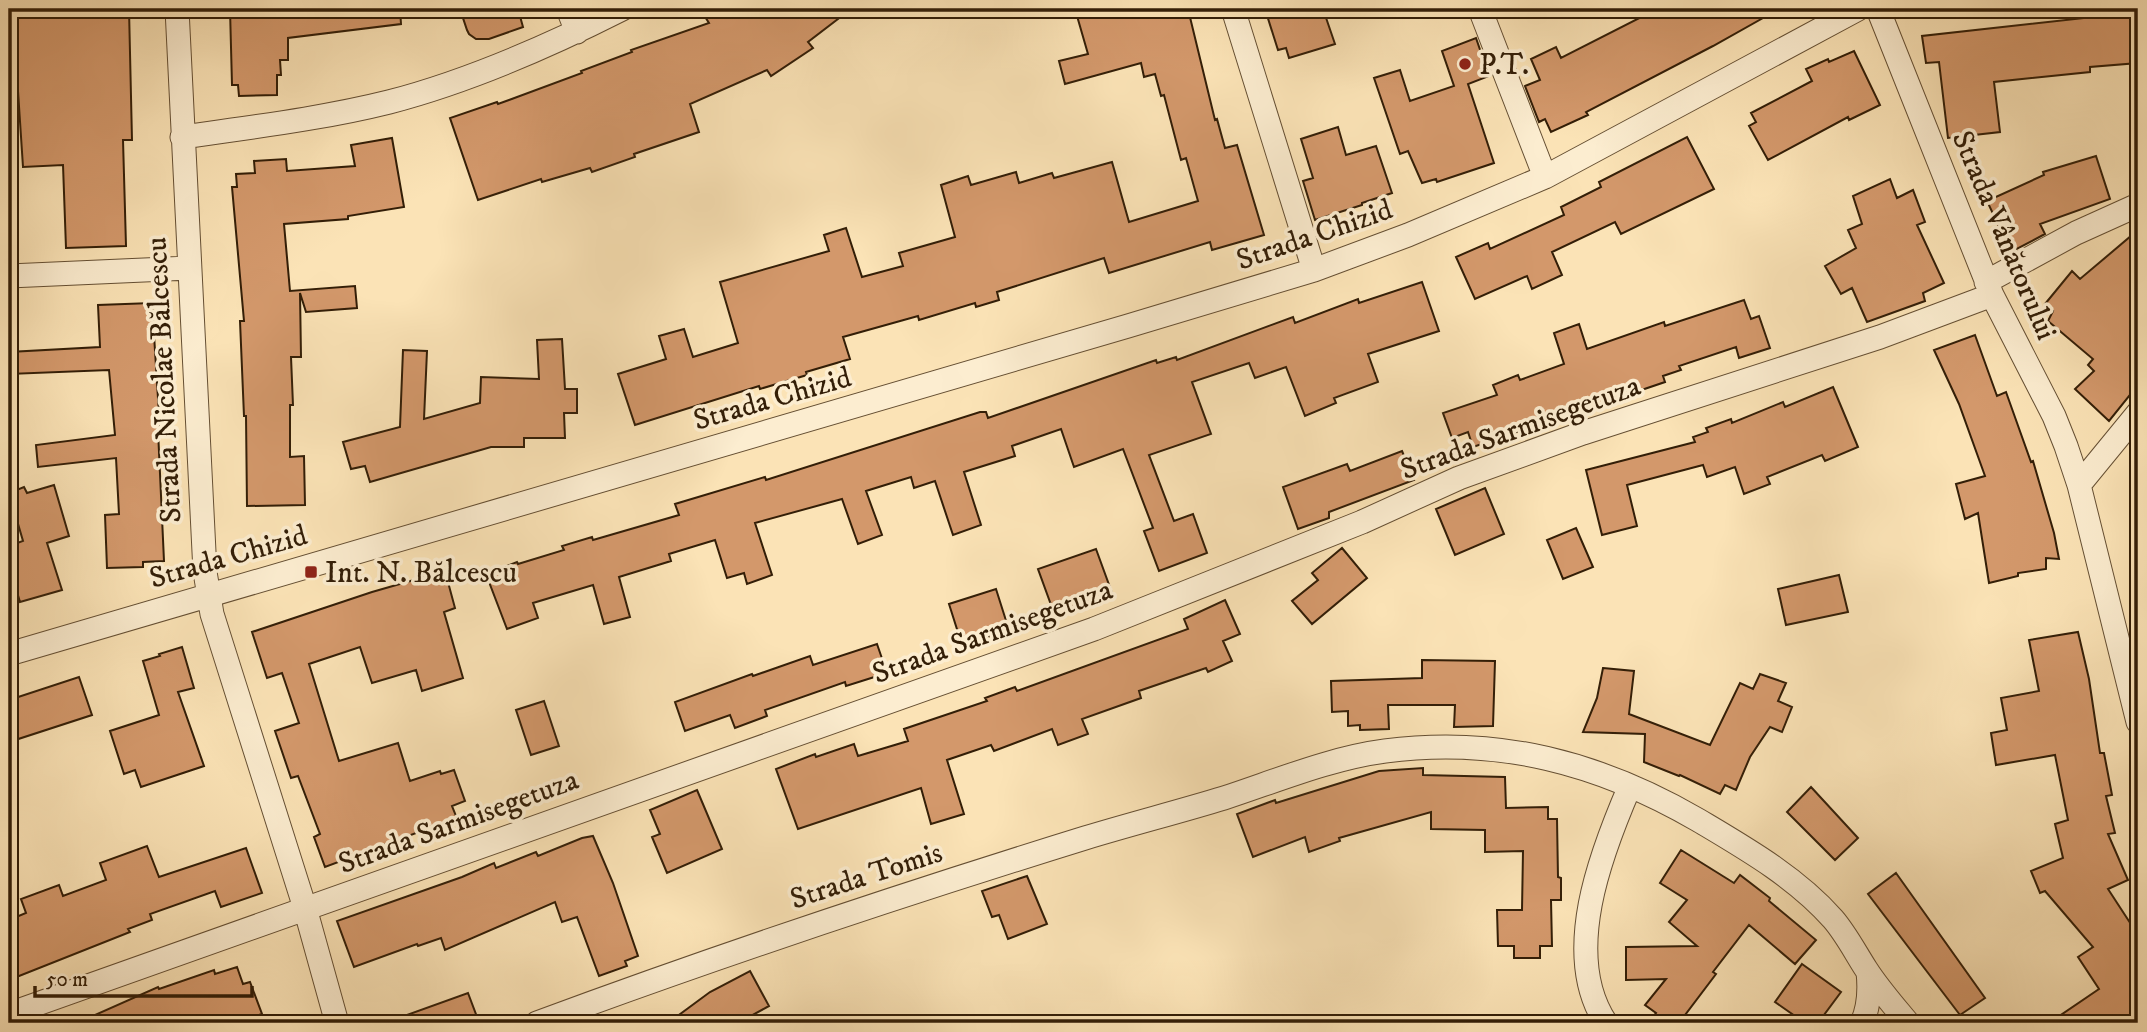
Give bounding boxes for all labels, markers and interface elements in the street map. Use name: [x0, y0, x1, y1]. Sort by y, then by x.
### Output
place label: P.T.: [1479, 47, 1529, 84]
marker: P.T.: [1457, 56, 1473, 72]
street label: Strada Vânătorului: [1943, 125, 2064, 346]
street label: Strada Chizid: [1232, 191, 1397, 279]
street label: Strada Nicolae Bălcescu: [139, 236, 190, 524]
street label: Strada Chizid: [689, 359, 856, 440]
street label: Strada Sarmisegetuza: [1395, 368, 1646, 489]
street label: Strada Chizid: [145, 517, 312, 598]
place label: Int. N. Bălcescu: [325, 555, 517, 592]
marker: Int. N. Bălcescu: [303, 564, 319, 580]
street label: Strada Sarmisegetuza: [867, 572, 1118, 693]
street label: Strada Sarmisegetuza: [333, 762, 584, 883]
street label: Strada Tomis: [786, 834, 947, 918]
scale bar: [35, 955, 252, 999]
text: 50 m: [46, 967, 88, 993]

